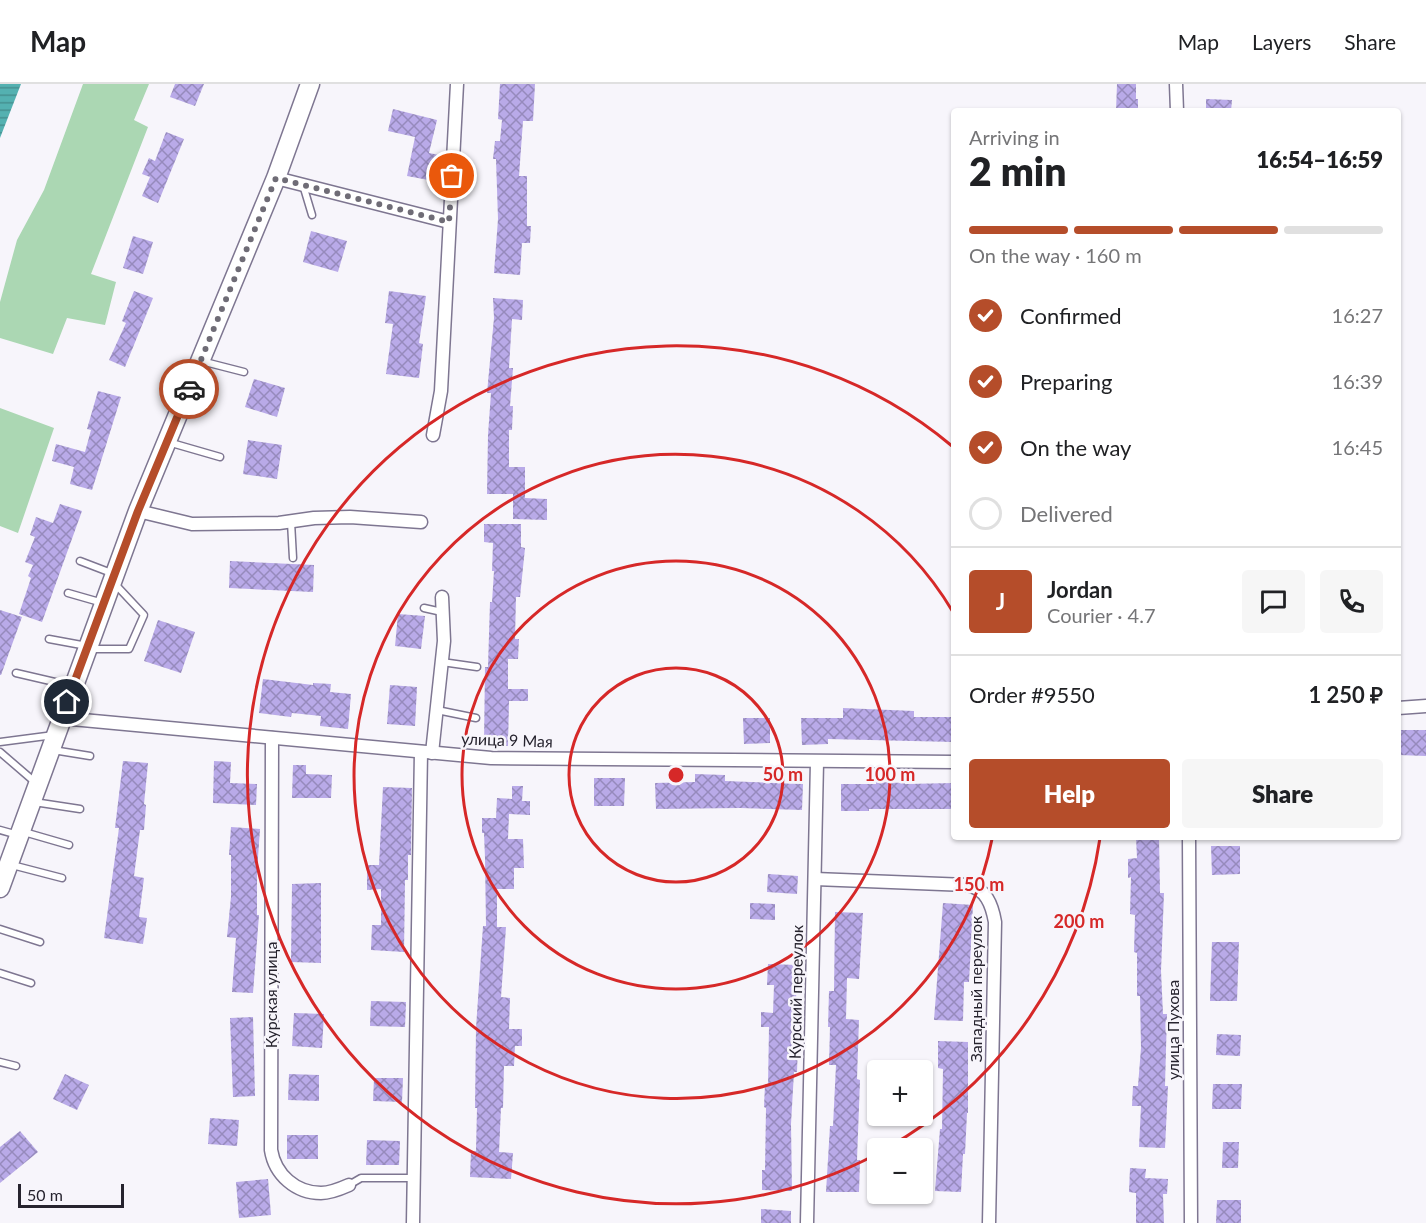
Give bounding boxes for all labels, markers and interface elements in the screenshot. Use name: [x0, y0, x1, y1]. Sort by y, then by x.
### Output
text: Map: [30, 24, 86, 58]
text: Map: [1178, 29, 1219, 54]
text: Layers: [1252, 29, 1311, 54]
text: Share: [1344, 29, 1396, 54]
text: Arriving in: [969, 125, 1060, 149]
text: 16:54–16:59: [1257, 146, 1383, 173]
text: 2 min: [969, 148, 1066, 194]
pin: [426, 150, 477, 201]
icon: bag: [435, 159, 468, 192]
text: On the way · 160 m: [969, 243, 1142, 267]
icon: check: [969, 299, 1002, 332]
text: Confirmed: [1020, 302, 1122, 329]
text: 16:27: [1332, 303, 1383, 327]
courier: [159, 359, 219, 419]
icon: check: [969, 365, 1002, 398]
text: Preparing: [1020, 368, 1112, 395]
text: 16:39: [1332, 369, 1383, 393]
icon: car: [173, 373, 206, 406]
icon: check: [969, 431, 1002, 464]
text: On the way: [1020, 434, 1131, 461]
text: 16:45: [1332, 435, 1383, 459]
text: Delivered: [1020, 500, 1113, 527]
button: chat: [1242, 570, 1305, 633]
button: phone: [1320, 570, 1383, 633]
text: Jordan: [1047, 576, 1113, 603]
text: J: [996, 588, 1005, 615]
text: Courier · 4.7: [1047, 603, 1156, 627]
pin: [41, 676, 92, 727]
text: Order #9550: [969, 681, 1095, 708]
text: 1 250 ₽: [1308, 681, 1383, 708]
icon: home: [50, 685, 83, 718]
street label: улица 9 Мая: [461, 728, 553, 751]
button: Help: [969, 759, 1170, 828]
button: Share: [1182, 759, 1383, 828]
text: 50 m: [763, 763, 803, 785]
text: 100 m: [865, 763, 915, 785]
centre of rings: [666, 765, 686, 785]
text: 150 m: [954, 873, 1004, 895]
text: 200 m: [1054, 910, 1104, 932]
street label: Западный переулок: [966, 915, 985, 1062]
street label: Курский переулок: [785, 924, 806, 1059]
street label: Курская улица: [261, 942, 280, 1048]
street label: улица Пухова: [1163, 980, 1182, 1080]
map controls: [867, 1060, 933, 1204]
button: +: [867, 1060, 933, 1126]
button: −: [867, 1138, 933, 1204]
scale bar: [18, 1181, 124, 1208]
text: 50 m: [27, 1185, 63, 1204]

